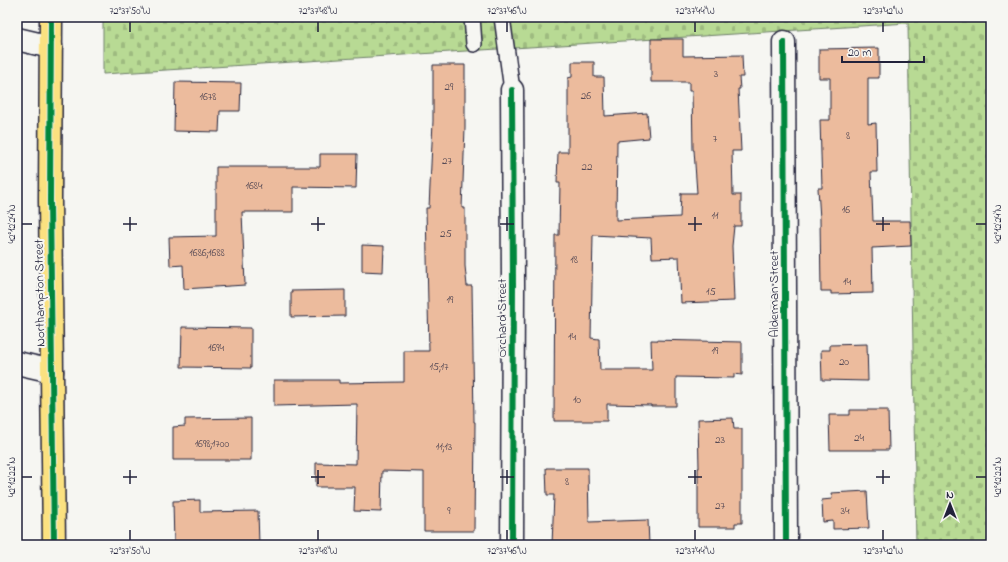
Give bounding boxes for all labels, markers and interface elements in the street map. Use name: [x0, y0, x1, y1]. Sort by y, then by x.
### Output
text: 72°37'50"W: [109, 4, 151, 19]
text: 72°37'48"W: [298, 4, 338, 19]
text: 72°37'46"W: [487, 4, 527, 19]
text: 72°37'44"W: [675, 4, 715, 19]
text: 72°37'42"W: [863, 4, 903, 19]
scale bar: [842, 38, 924, 64]
text: 20 m: [848, 44, 871, 62]
house number: 3: [714, 66, 719, 82]
house number: 29: [445, 79, 454, 95]
house number: 26: [581, 88, 591, 104]
house number: 1678: [200, 89, 217, 105]
house number: 8: [846, 128, 850, 144]
house number: 7: [713, 131, 718, 147]
house number: 27: [442, 153, 452, 169]
house number: 22: [582, 159, 593, 175]
house number: 1684: [246, 178, 263, 194]
house number: 16: [842, 202, 850, 218]
text: 42°12'24"N: [5, 204, 20, 244]
text: 42°12'24"N: [991, 204, 1006, 244]
house number: 11: [712, 208, 719, 224]
house number: 25: [440, 226, 452, 242]
street label: Northampton Street: [30, 238, 50, 347]
house number: 1686;1688: [189, 245, 225, 261]
street label: Alderman Street: [765, 250, 784, 337]
house number: 18: [570, 252, 578, 268]
house number: 14: [843, 274, 851, 290]
street label: Orchard Street: [493, 278, 512, 357]
house number: 15: [706, 284, 716, 300]
house number: 19: [447, 292, 454, 308]
house number: 14: [568, 329, 576, 345]
house number: 1694: [208, 340, 225, 356]
house number: 19: [712, 343, 719, 359]
house number: 20: [839, 354, 849, 370]
house number: 15;17: [429, 359, 449, 375]
house number: 10: [573, 392, 581, 408]
house number: 24: [854, 430, 864, 446]
house number: 23: [715, 432, 725, 448]
house number: 1698;1700: [195, 436, 230, 452]
house number: 11;13: [436, 439, 453, 455]
text: 42°12'22"N: [5, 457, 20, 497]
text: 42°12'22"N: [991, 457, 1006, 497]
house number: 8: [565, 474, 569, 490]
north arrow: [930, 484, 970, 524]
text: N: [946, 487, 954, 503]
house number: 27: [715, 498, 725, 514]
house number: 9: [447, 503, 451, 519]
house number: 34: [840, 503, 850, 519]
text: 72°37'50"W: [109, 544, 151, 559]
text: 72°37'48"W: [298, 544, 338, 559]
text: 72°37'46"W: [487, 544, 527, 559]
text: 72°37'44"W: [675, 544, 715, 559]
text: 72°37'42"W: [863, 544, 903, 559]

